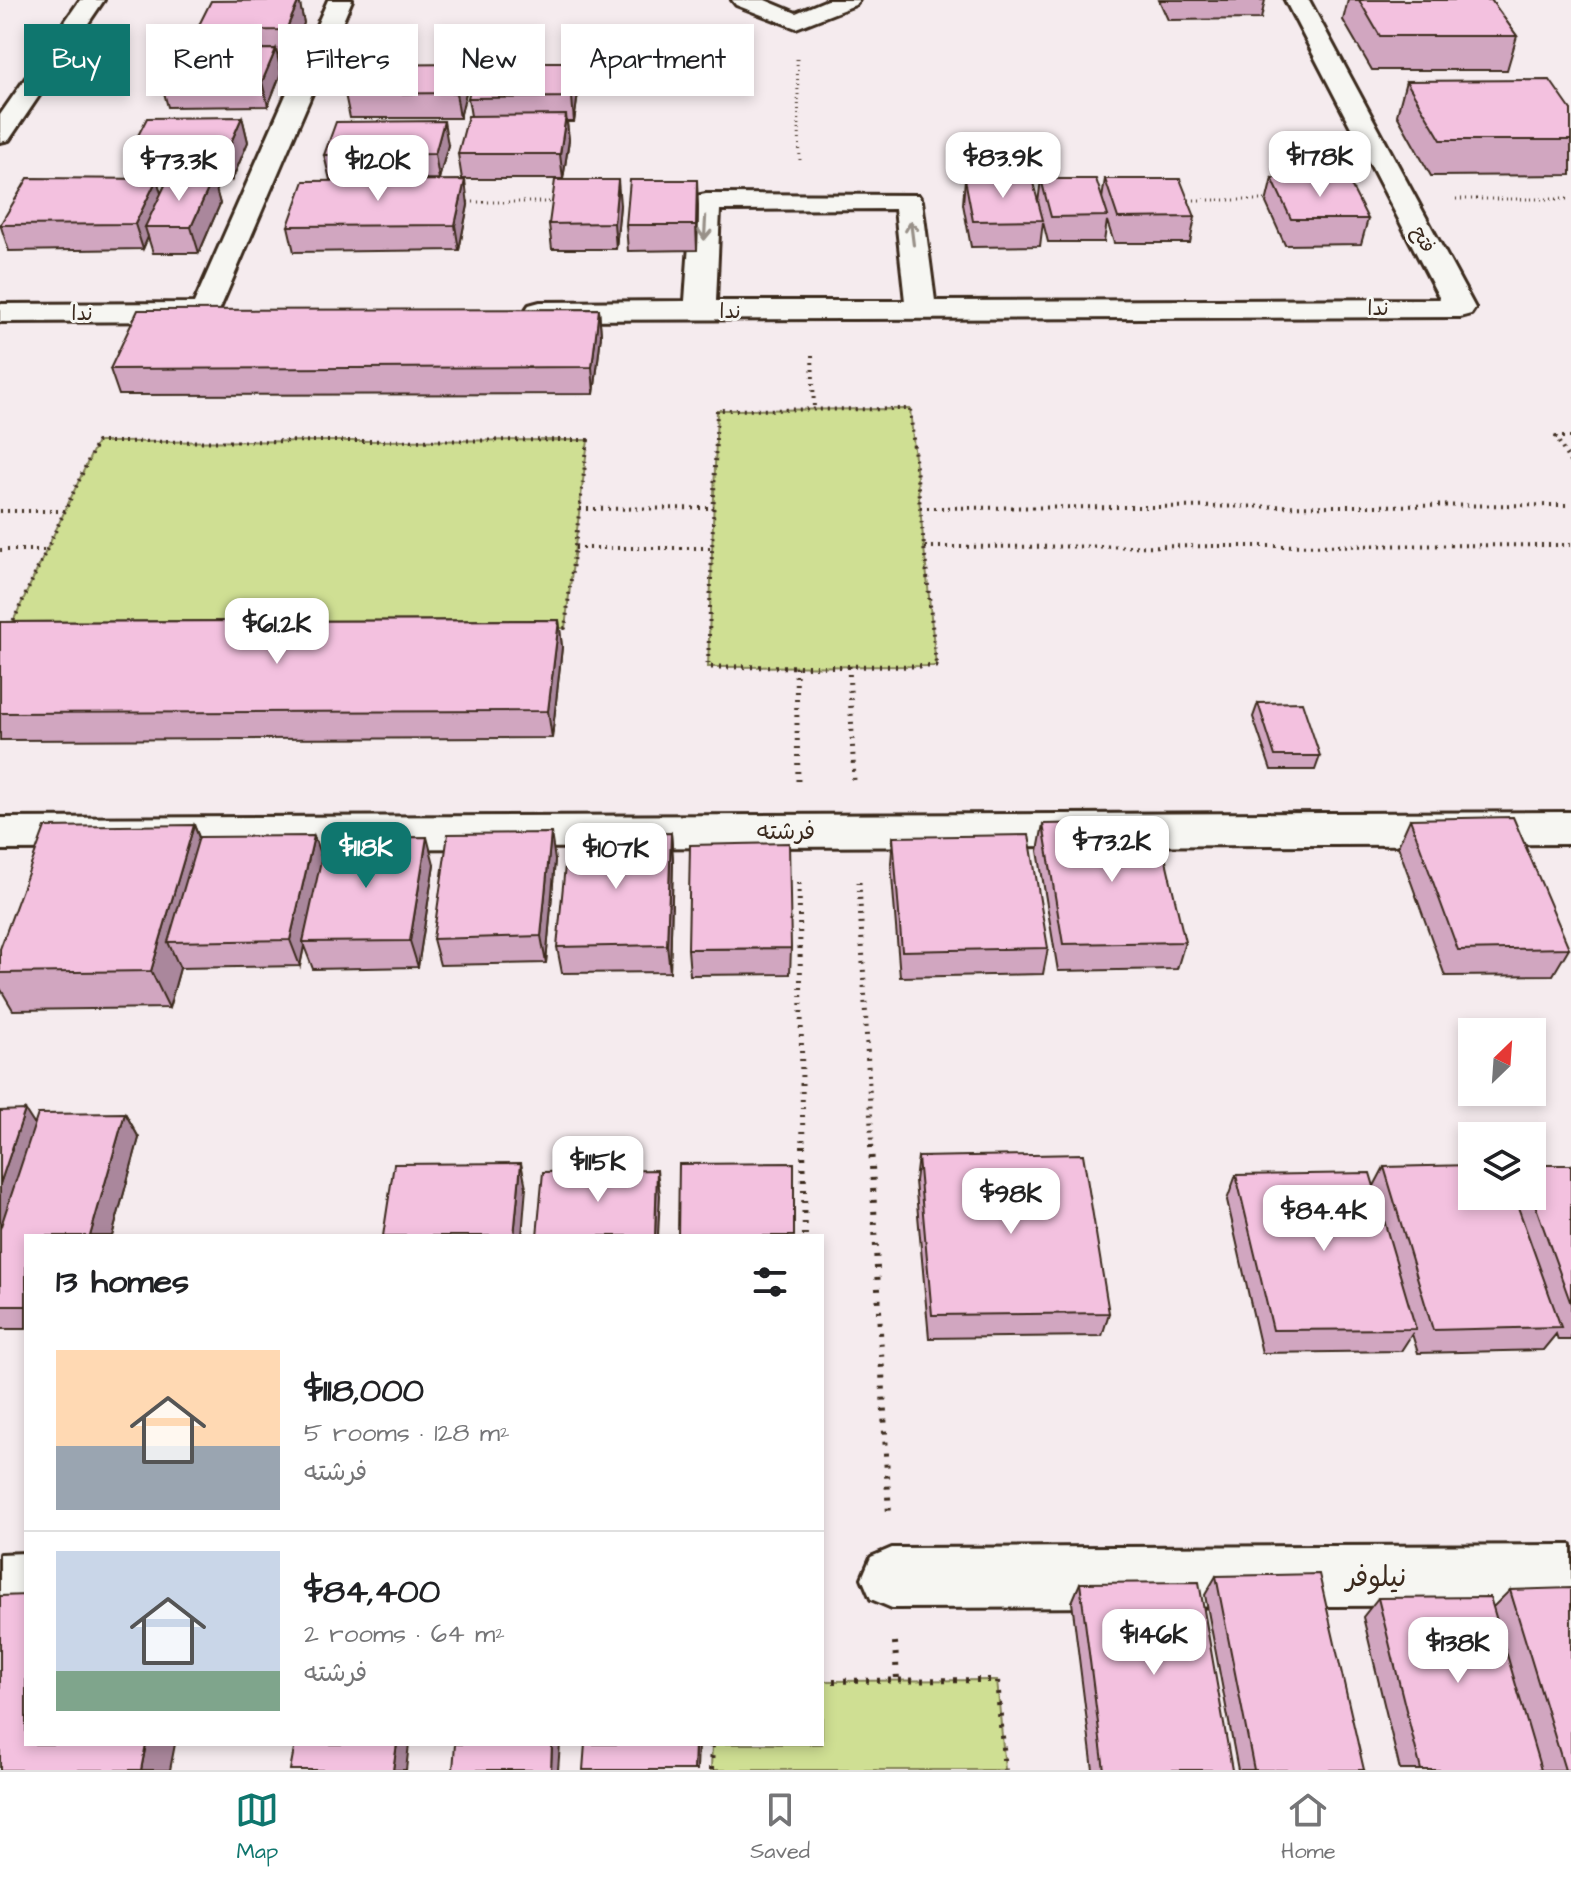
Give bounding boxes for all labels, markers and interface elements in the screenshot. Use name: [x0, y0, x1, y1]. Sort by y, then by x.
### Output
chip: Buy: [24, 24, 130, 96]
chip: Rent: [146, 24, 262, 96]
chip: Filters: [278, 24, 418, 96]
chip: New: [434, 24, 545, 96]
chip: Apartment: [561, 24, 754, 96]
pin: $178K: [1264, 131, 1376, 199]
pin: $83.9K: [938, 132, 1068, 200]
pin: $73.3K: [114, 135, 244, 203]
pin: $120K: [322, 135, 434, 203]
text: $178K: [1287, 139, 1353, 175]
text: $83.9K: [964, 140, 1042, 176]
text: $73.3K: [141, 143, 217, 179]
text: $120K: [346, 143, 410, 179]
one-way arrow: [697, 214, 712, 241]
one-way arrow: [904, 221, 919, 246]
street label: فتح: [1404, 221, 1442, 258]
street label: ندا: [1368, 295, 1388, 323]
street label: ندا: [720, 298, 740, 326]
street label: ندا: [72, 300, 92, 328]
pin: $61.2K: [212, 598, 342, 666]
text: $61.2K: [243, 606, 311, 642]
street label: فرشته: [757, 815, 815, 849]
pin: $73.2K: [1047, 816, 1177, 884]
pin: $118K: [310, 822, 422, 890]
pin: $107K: [560, 823, 672, 891]
text: $73.2K: [1073, 824, 1151, 860]
text: $118K: [339, 830, 393, 866]
text: $107K: [583, 831, 649, 867]
north arrow: [1458, 1018, 1546, 1106]
map controls: [1458, 1018, 1546, 1210]
button: layers: [1458, 1122, 1546, 1210]
pin: $115K: [542, 1136, 654, 1204]
text: $115K: [570, 1144, 626, 1180]
pin: $98K: [964, 1168, 1058, 1236]
text: $98K: [980, 1176, 1042, 1212]
pin: $84.4K: [1259, 1185, 1389, 1253]
text: $84.4K: [1281, 1193, 1367, 1229]
text: 13 homes: [56, 1258, 189, 1306]
icon: filters: [748, 1260, 792, 1304]
text: $118,000: [304, 1367, 424, 1415]
icon: home: [120, 1382, 216, 1478]
text: 5 rooms · 128 m²: [304, 1415, 510, 1451]
text: فرشته: [304, 1454, 367, 1490]
street label: نیلوفر: [1344, 1558, 1406, 1597]
text: $84,400: [304, 1568, 440, 1616]
icon: home: [120, 1583, 216, 1679]
pin: $146K: [1098, 1609, 1210, 1677]
text: 2 rooms · 64 m²: [304, 1616, 505, 1652]
text: $146K: [1120, 1617, 1188, 1653]
pin: $138K: [1402, 1617, 1514, 1685]
text: $138K: [1426, 1625, 1490, 1661]
text: فرشته: [304, 1655, 367, 1691]
tab: Map: [235, 1788, 279, 1867]
tab: Saved: [750, 1788, 810, 1867]
tab: Home: [1281, 1788, 1336, 1867]

